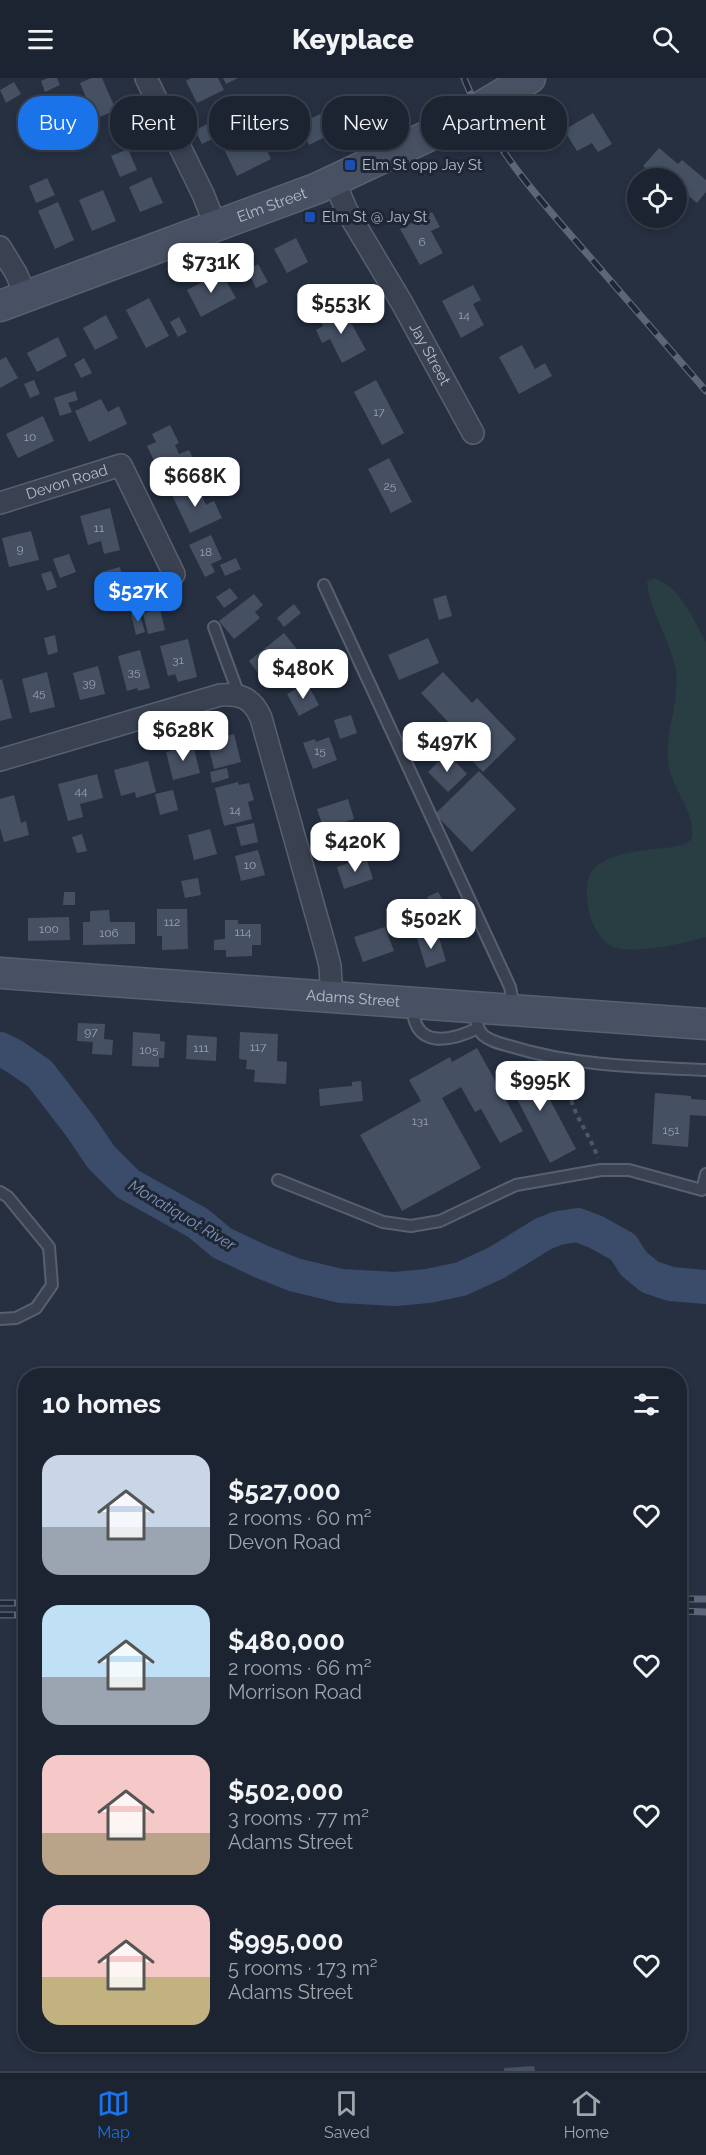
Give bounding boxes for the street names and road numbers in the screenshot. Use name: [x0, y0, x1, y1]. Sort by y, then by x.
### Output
street label: Elm Street: [235, 184, 309, 226]
street label: Jay Street: [406, 320, 454, 388]
street label: Devon Road: [24, 461, 110, 503]
street label: Adams Street: [306, 986, 401, 1011]

